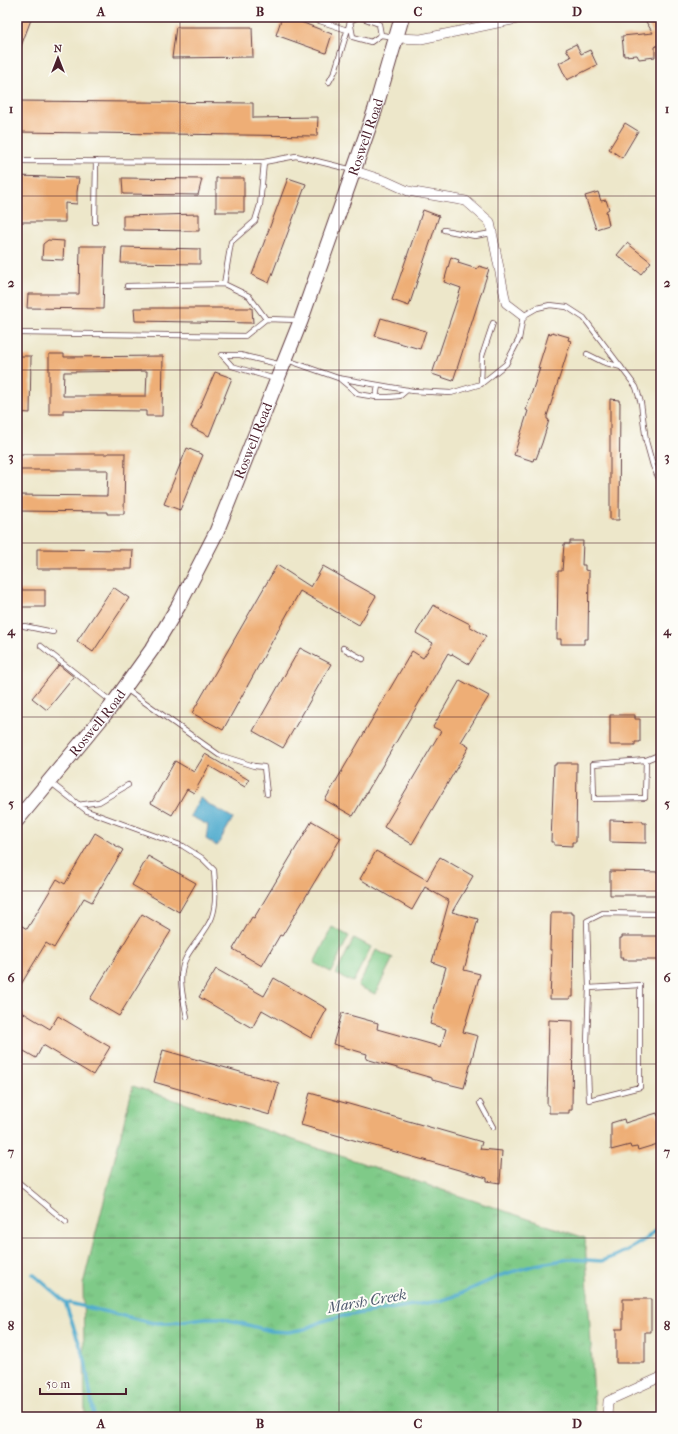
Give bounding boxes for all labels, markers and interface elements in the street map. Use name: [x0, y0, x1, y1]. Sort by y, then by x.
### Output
text: A: [96, 4, 106, 19]
text: B: [256, 4, 265, 19]
text: C: [414, 4, 423, 19]
text: D: [572, 4, 582, 19]
north arrow: [38, 38, 78, 78]
text: N: [54, 42, 63, 55]
street label: Roswell Road: [344, 96, 387, 178]
text: 1: [9, 101, 14, 116]
text: 1: [665, 101, 670, 116]
text: 2: [8, 275, 15, 290]
text: 2: [664, 275, 671, 290]
street label: Roswell Road: [230, 400, 276, 482]
text: 3: [8, 449, 14, 465]
text: 3: [664, 449, 670, 465]
text: 4: [6, 623, 16, 639]
text: 4: [662, 623, 672, 639]
street label: Roswell Road: [65, 686, 130, 760]
text: 5: [8, 796, 14, 811]
text: 5: [664, 796, 670, 811]
text: 6: [7, 970, 15, 985]
text: 6: [663, 970, 671, 985]
text: 7: [7, 1144, 15, 1159]
text: 7: [663, 1144, 671, 1159]
water label: Marsh Creek: [325, 1285, 408, 1317]
text: 8: [8, 1318, 15, 1333]
text: 8: [664, 1318, 671, 1333]
scale bar: [40, 1370, 126, 1396]
text: 50 m: [46, 1377, 70, 1391]
text: A: [96, 1416, 106, 1431]
text: B: [256, 1416, 265, 1431]
text: C: [414, 1416, 423, 1431]
text: D: [572, 1416, 582, 1431]

